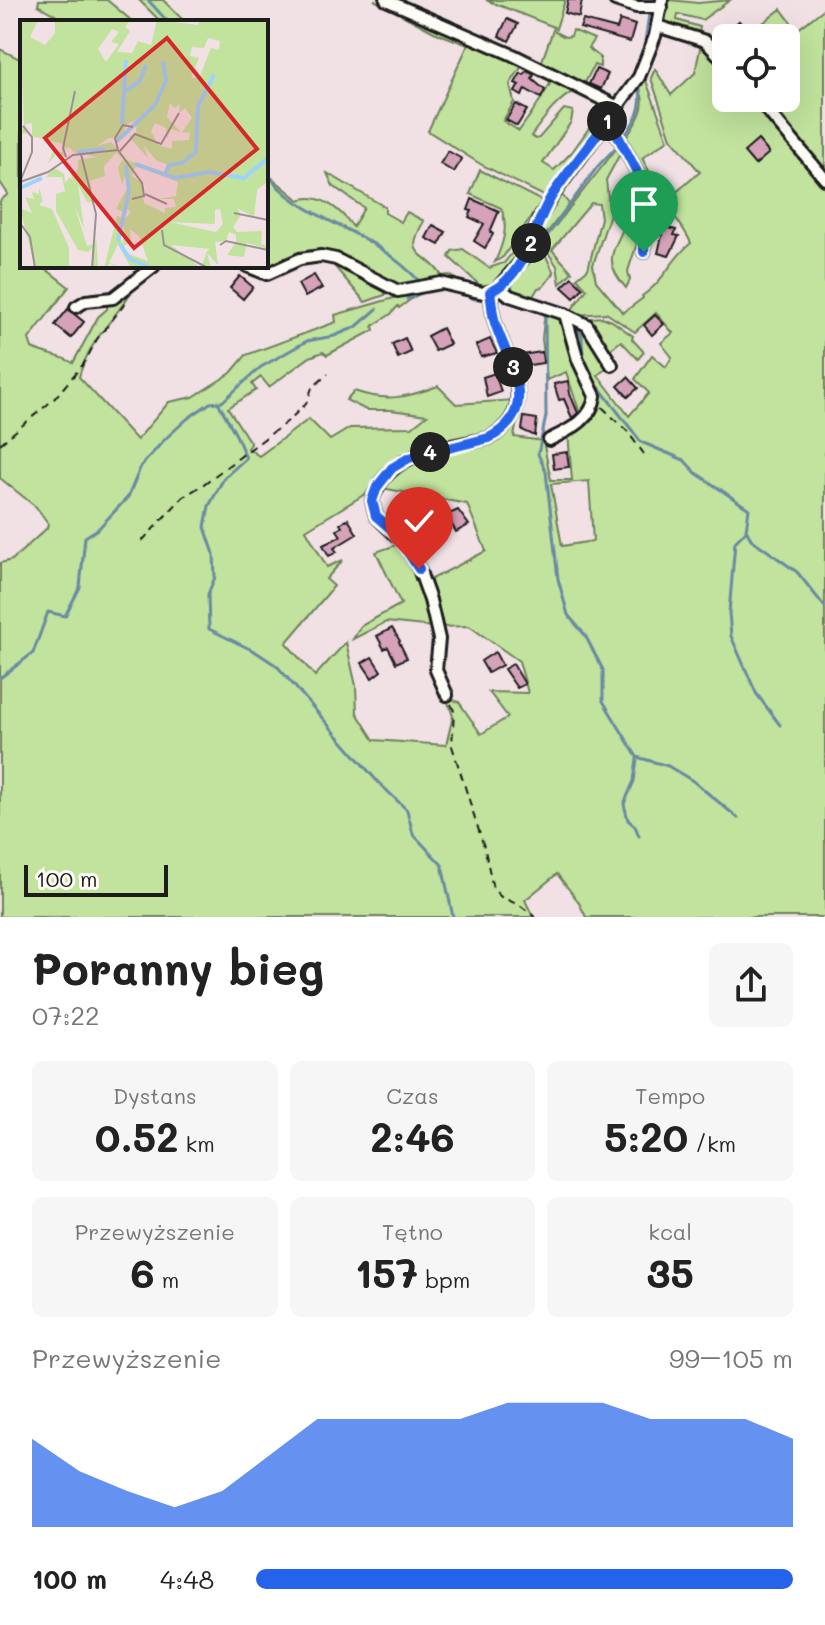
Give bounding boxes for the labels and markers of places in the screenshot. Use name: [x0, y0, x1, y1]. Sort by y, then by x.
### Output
pin: 1: [587, 101, 627, 141]
pin: [610, 170, 678, 252]
pin: 2: [511, 223, 551, 263]
pin: 3: [493, 347, 533, 387]
pin: 4: [410, 432, 450, 472]
pin: [385, 487, 453, 569]

